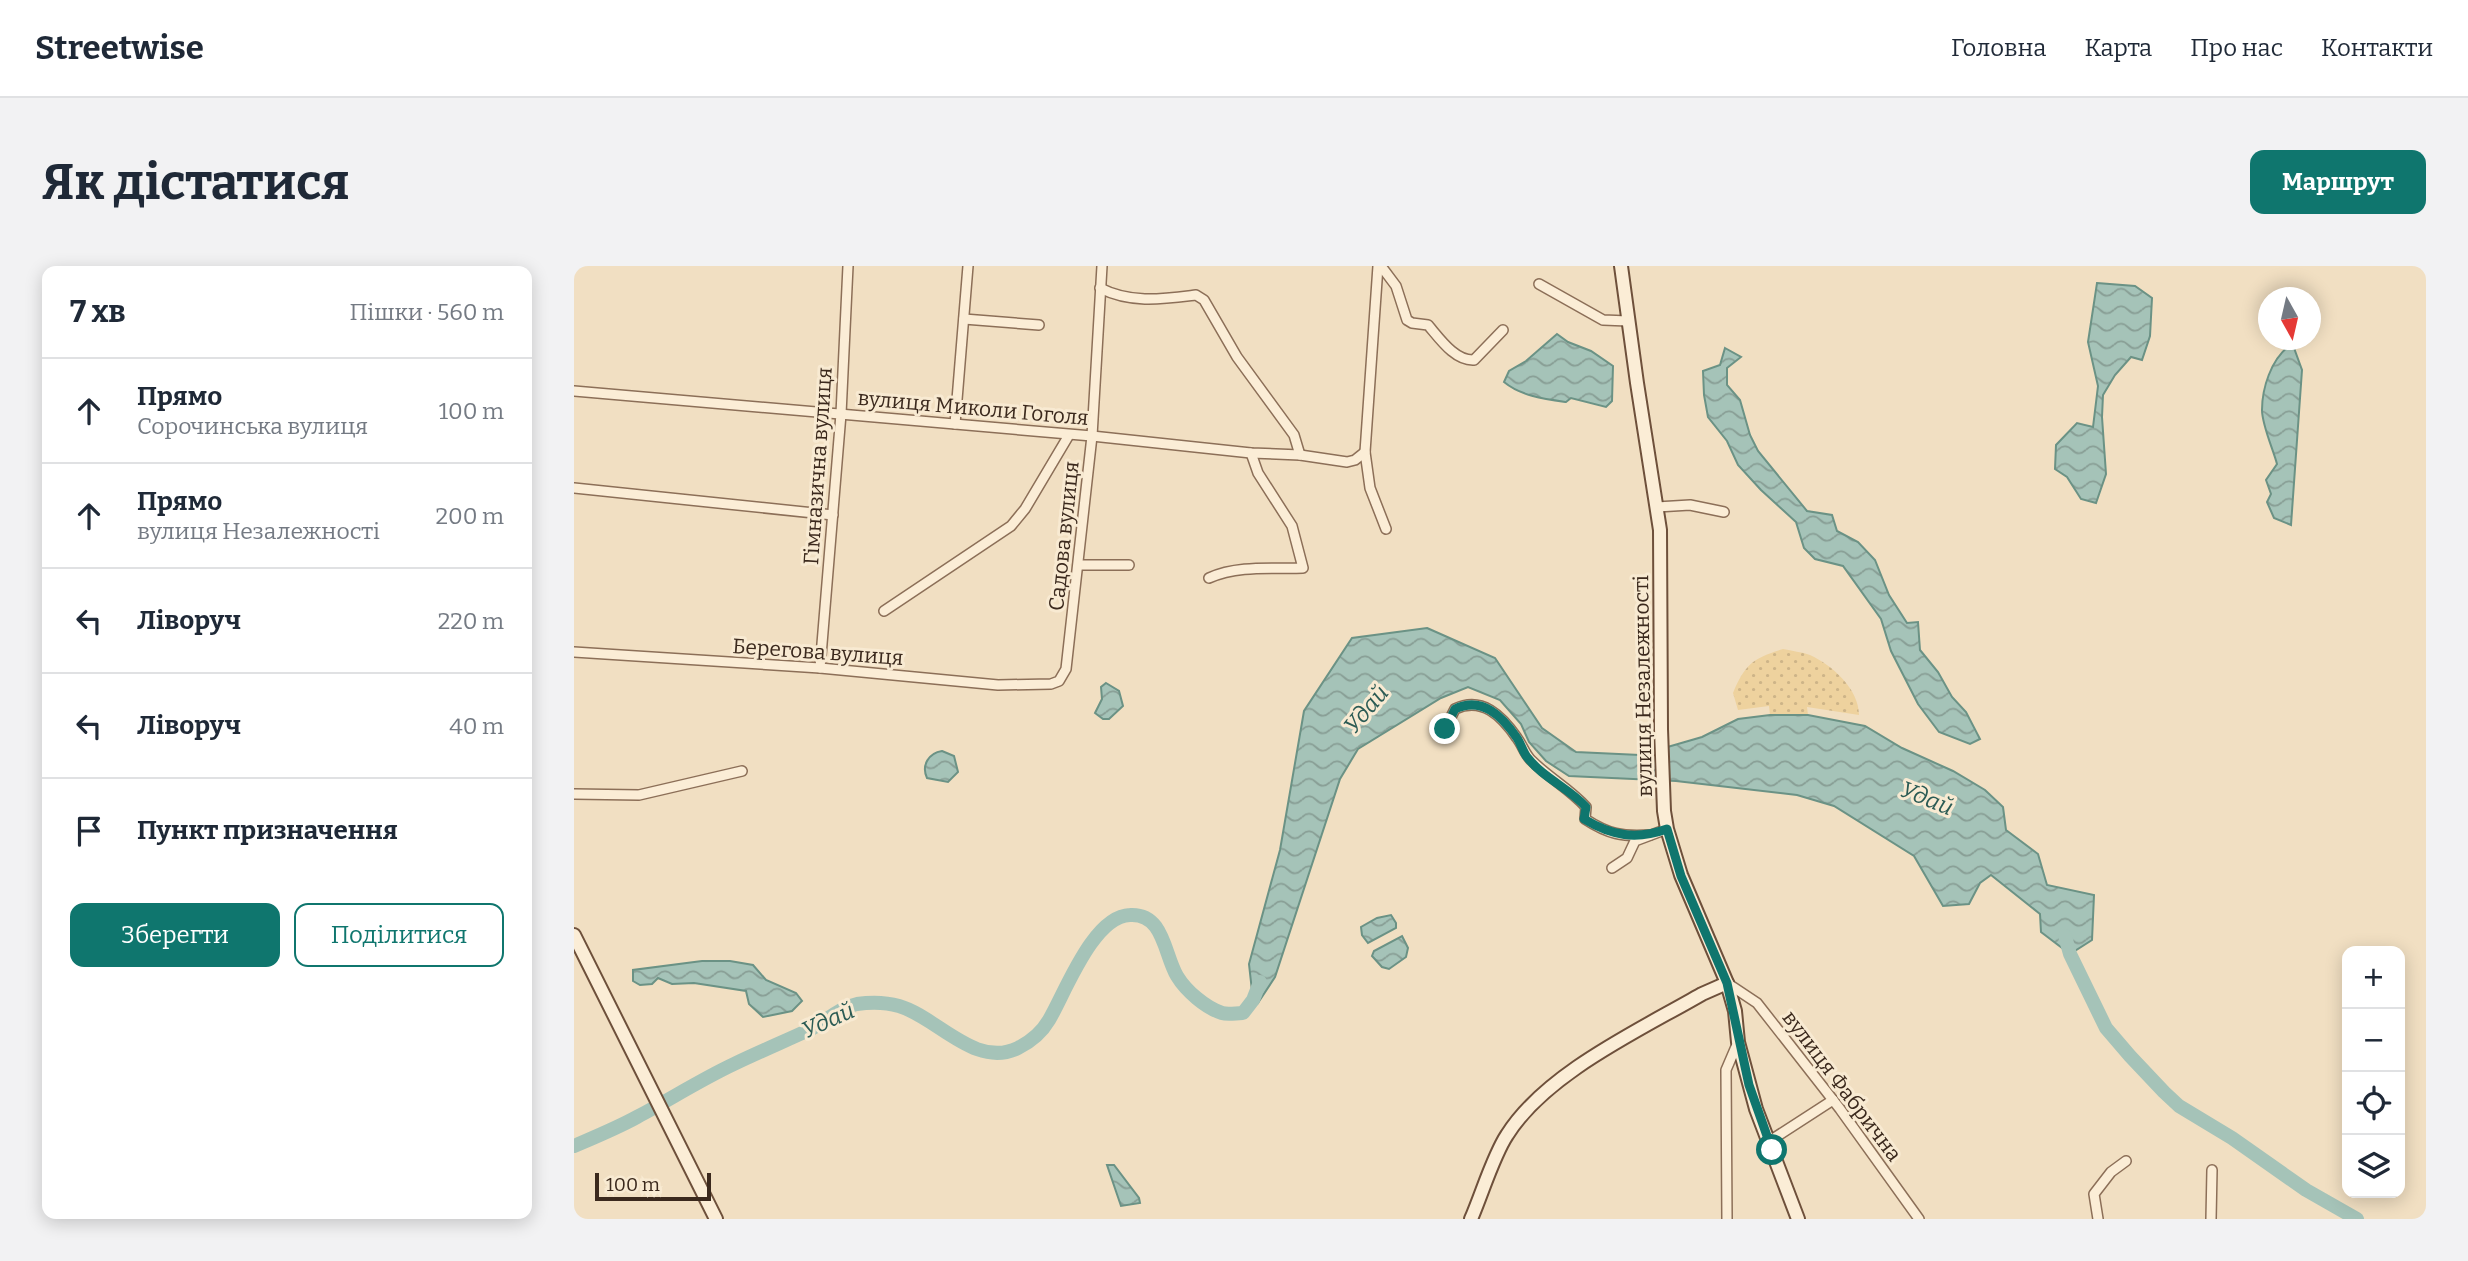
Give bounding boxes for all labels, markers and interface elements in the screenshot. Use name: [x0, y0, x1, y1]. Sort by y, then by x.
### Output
text: Streetwise: [35, 28, 204, 68]
text: Головна: [1951, 34, 2046, 62]
text: Карта: [2084, 34, 2152, 62]
text: Про нас: [2190, 34, 2283, 62]
text: Контакти: [2321, 34, 2433, 62]
button: Маршрут: [2250, 150, 2426, 214]
text: Як дістатися: [42, 153, 349, 212]
north arrow: [2258, 287, 2321, 350]
text: 7 хв: [70, 294, 126, 330]
text: Пішки · 560 m: [349, 298, 504, 326]
street label: Гімназична вулиця: [798, 366, 838, 566]
text: Прямо: [137, 381, 222, 412]
street label: вулиця Миколи Гоголя: [856, 385, 1090, 431]
icon: ahead: [70, 392, 108, 430]
text: 100 m: [439, 397, 504, 425]
text: Сорочинська вулиця: [137, 412, 368, 440]
street label: Садова вулиця: [1043, 460, 1085, 612]
text: Прямо: [137, 486, 222, 517]
icon: ahead: [70, 497, 108, 535]
text: 200 m: [435, 502, 504, 530]
text: вулиця Незалежності: [137, 517, 380, 545]
street label: вулиця Незалежності: [1628, 575, 1658, 797]
icon: left: [70, 602, 108, 640]
text: Ліворуч: [137, 605, 241, 636]
text: 220 m: [438, 607, 504, 635]
street label: Берегова вулиця: [732, 633, 904, 671]
water label: Удай: [1338, 679, 1394, 739]
icon: left: [70, 707, 108, 745]
text: Ліворуч: [137, 710, 241, 741]
text: 40 m: [449, 712, 504, 740]
route end: [1429, 713, 1460, 744]
water label: Удай: [1896, 775, 1958, 821]
icon: arrive: [70, 812, 108, 850]
text: Пункт призначення: [137, 815, 398, 846]
button: Зберегти: [70, 903, 280, 967]
button: Поділитися: [294, 903, 504, 967]
map controls: [2342, 946, 2405, 1198]
button: +: [2342, 946, 2405, 1009]
water label: Удай: [797, 996, 859, 1044]
street label: вулиця Фабрична: [1777, 1005, 1908, 1167]
button: −: [2342, 1009, 2405, 1072]
button: locate: [2342, 1072, 2405, 1135]
route start: [1756, 1134, 1787, 1165]
button: layers: [2342, 1135, 2405, 1198]
scale bar: [595, 1170, 710, 1202]
text: 100 m: [606, 1173, 660, 1196]

